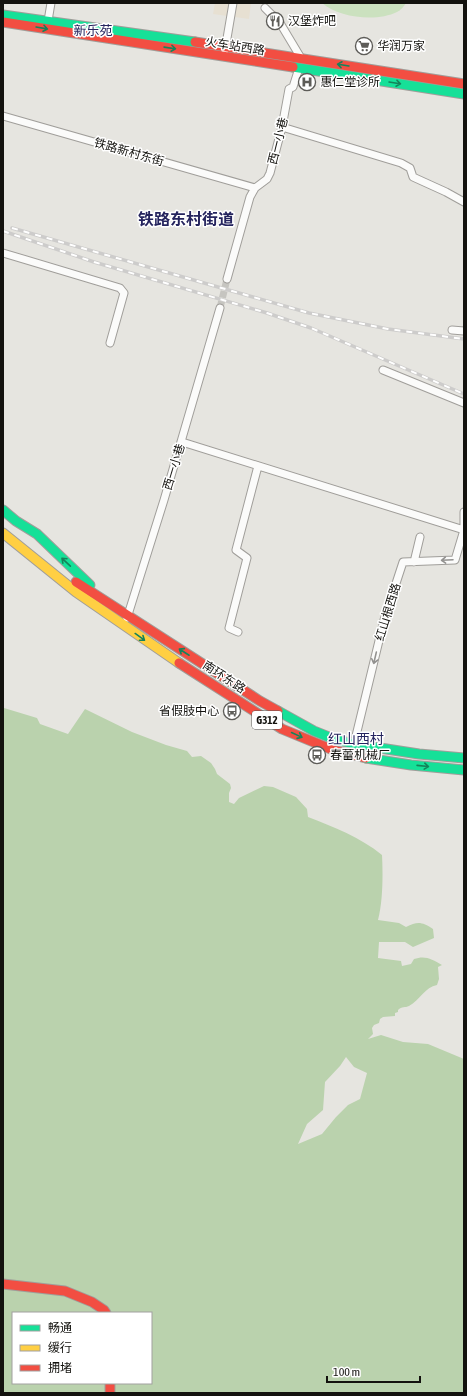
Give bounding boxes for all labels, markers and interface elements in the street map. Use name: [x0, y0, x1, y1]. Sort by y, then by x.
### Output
restaurant icon: 汉堡炸吧: [265, 11, 285, 31]
place label: 汉堡炸吧: [288, 14, 336, 28]
district label: 新乐苑: [73, 23, 113, 38]
one-way arrow: [35, 25, 48, 33]
street label: 火车站西路: [204, 34, 266, 58]
supermarket icon: 华润万家: [354, 36, 374, 56]
place label: 华润万家: [377, 39, 425, 53]
one-way arrow: [163, 44, 176, 52]
one-way arrow: [336, 61, 349, 69]
hospital icon: 惠仁堂诊所: [297, 72, 317, 92]
place label: 惠仁堂诊所: [320, 75, 380, 89]
one-way arrow: [388, 79, 401, 87]
street label: 西一小巷: [265, 116, 291, 166]
street label: 铁路新村东街: [92, 135, 166, 169]
district label: 铁路东村街道: [138, 210, 234, 228]
street label: 西一小巷: [160, 442, 188, 492]
one-way arrow: [441, 556, 454, 564]
one-way arrow: [61, 557, 71, 567]
street label: 红山根西路: [373, 581, 403, 643]
one-way arrow: [134, 633, 145, 641]
one-way arrow: [178, 648, 190, 656]
one-way arrow: [370, 651, 378, 664]
street label: 南环东路: [200, 658, 248, 696]
bus stop icon: 省假肢中心: [222, 701, 242, 721]
place label: 省假肢中心: [159, 704, 219, 718]
road number: G312: [252, 711, 282, 729]
district label: 红山西村: [328, 731, 384, 747]
one-way arrow: [291, 732, 303, 740]
bus stop icon: 春蕾机械厂: [307, 745, 327, 765]
place label: 春蕾机械厂: [330, 748, 390, 762]
one-way arrow: [416, 762, 429, 770]
legend: [12, 1312, 152, 1384]
text: 畅通: [48, 1321, 72, 1335]
text: 缓行: [48, 1341, 72, 1355]
scale bar: [327, 1358, 420, 1384]
text: 拥堵: [48, 1361, 72, 1375]
text: 100 m: [333, 1365, 360, 1379]

